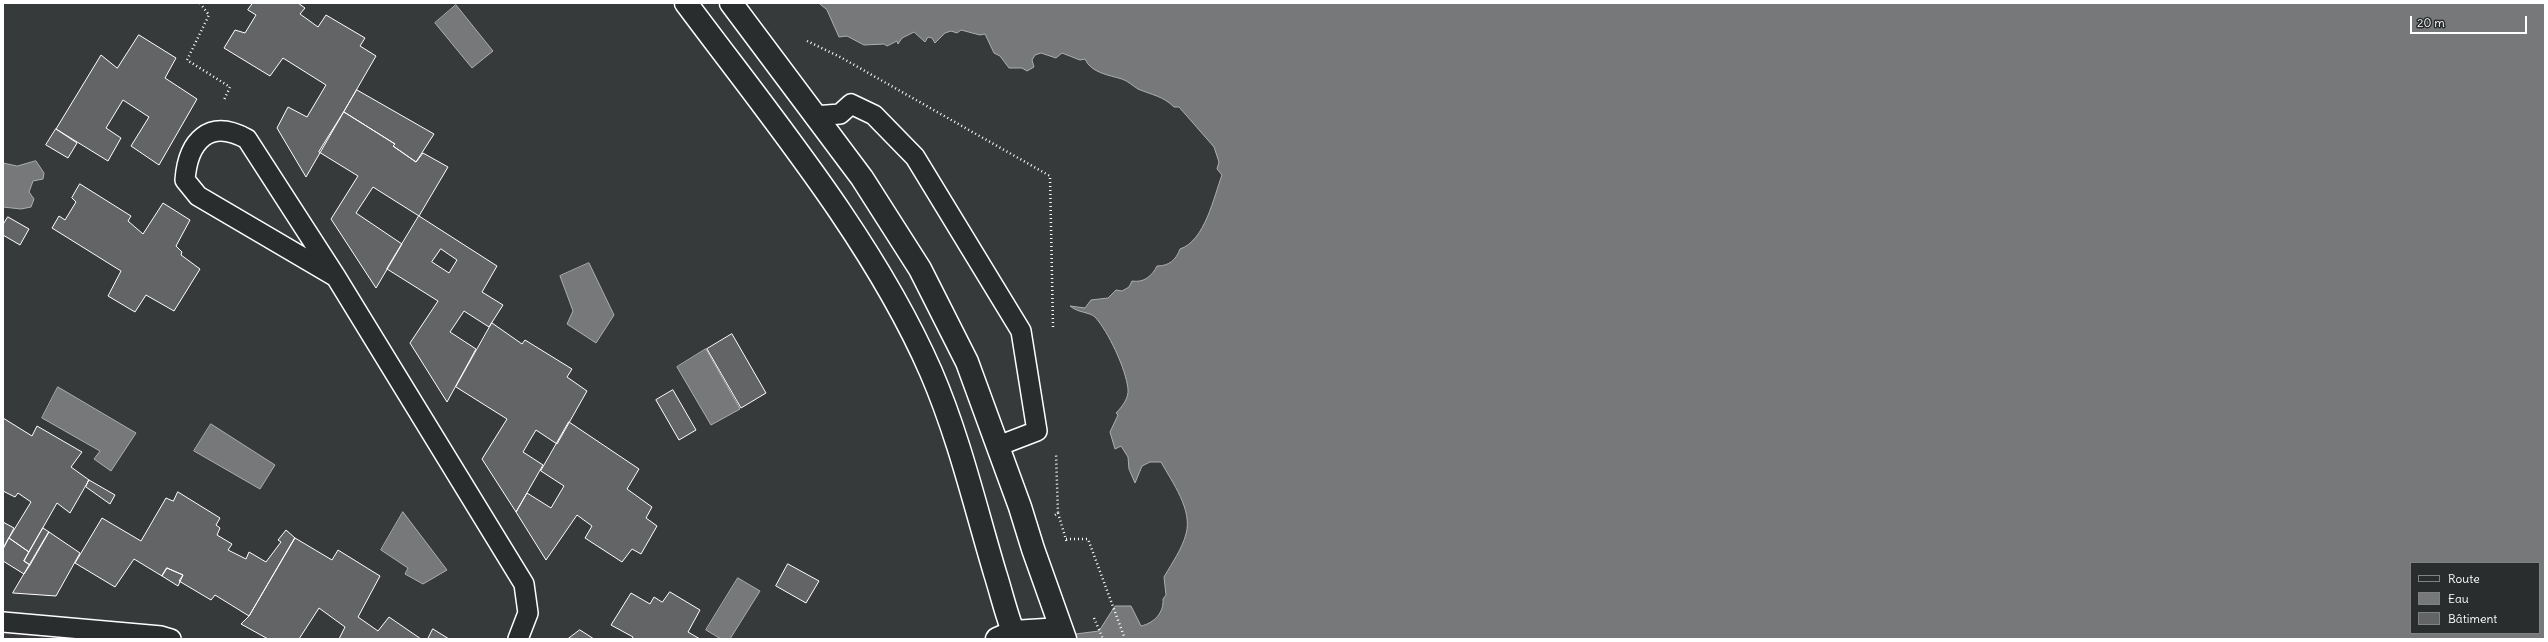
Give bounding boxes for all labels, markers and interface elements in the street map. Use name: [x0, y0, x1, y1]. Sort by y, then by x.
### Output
scale bar: [2412, 8, 2529, 34]
text: 20 m: [2417, 15, 2445, 30]
legend: [2410, 562, 2540, 634]
text: Route: [2448, 571, 2480, 586]
text: Eau: [2448, 591, 2469, 606]
text: Bâtiment: [2448, 611, 2497, 626]

